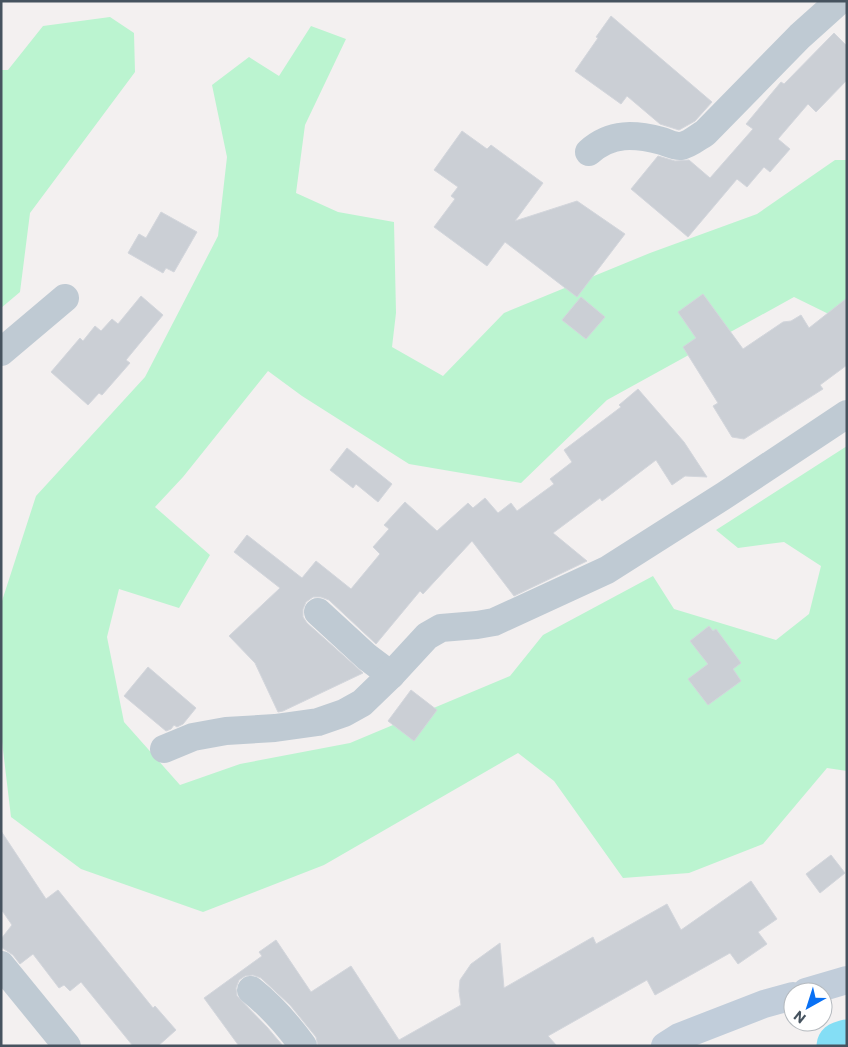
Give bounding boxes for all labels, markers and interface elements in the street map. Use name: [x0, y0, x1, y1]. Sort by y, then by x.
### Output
north arrow: [783, 982, 833, 1032]
text: N: [790, 1008, 809, 1027]

